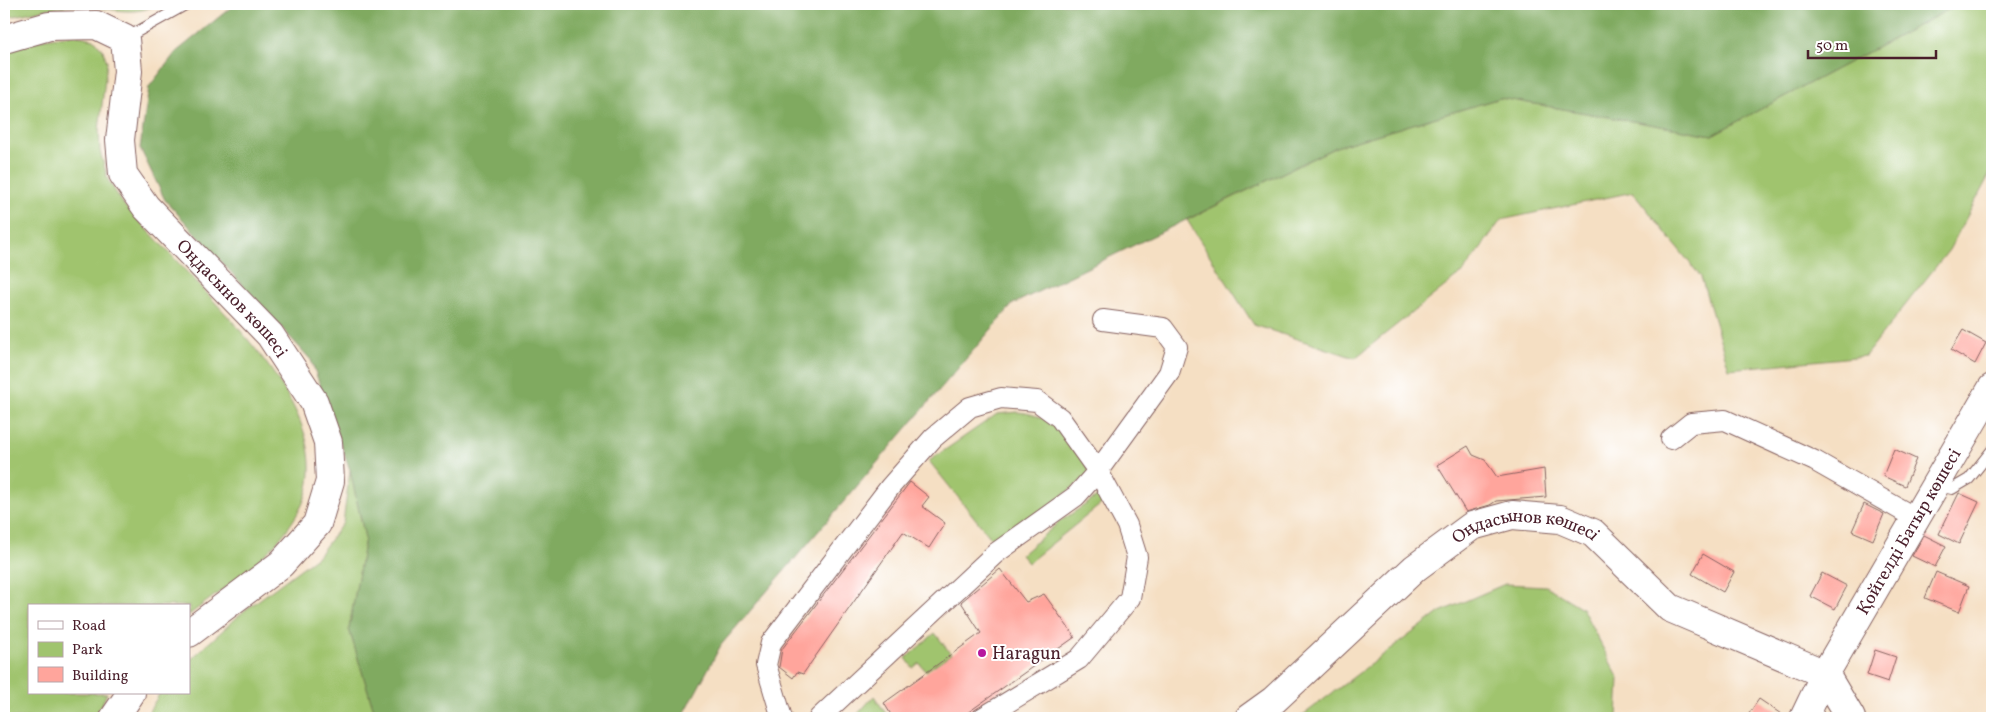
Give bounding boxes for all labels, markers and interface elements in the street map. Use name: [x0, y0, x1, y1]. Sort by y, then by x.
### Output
scale bar: [1808, 28, 1936, 60]
text: 50 m: [1816, 36, 1848, 57]
street label: Оңдасынов көшесі: [170, 235, 293, 363]
street label: Қойгелді Батыр көшесі: [1851, 444, 1968, 620]
text: Оңдасынов көшесі: [1447, 504, 1605, 551]
street label: Оңдасынов көшесі: [1447, 532, 1601, 556]
legend: [28, 604, 190, 694]
text: Road: [72, 616, 106, 637]
text: Park: [72, 640, 103, 661]
place label: Haragun: [992, 642, 1061, 667]
marker: Haragun: [976, 647, 988, 659]
text: Building: [72, 666, 129, 687]

